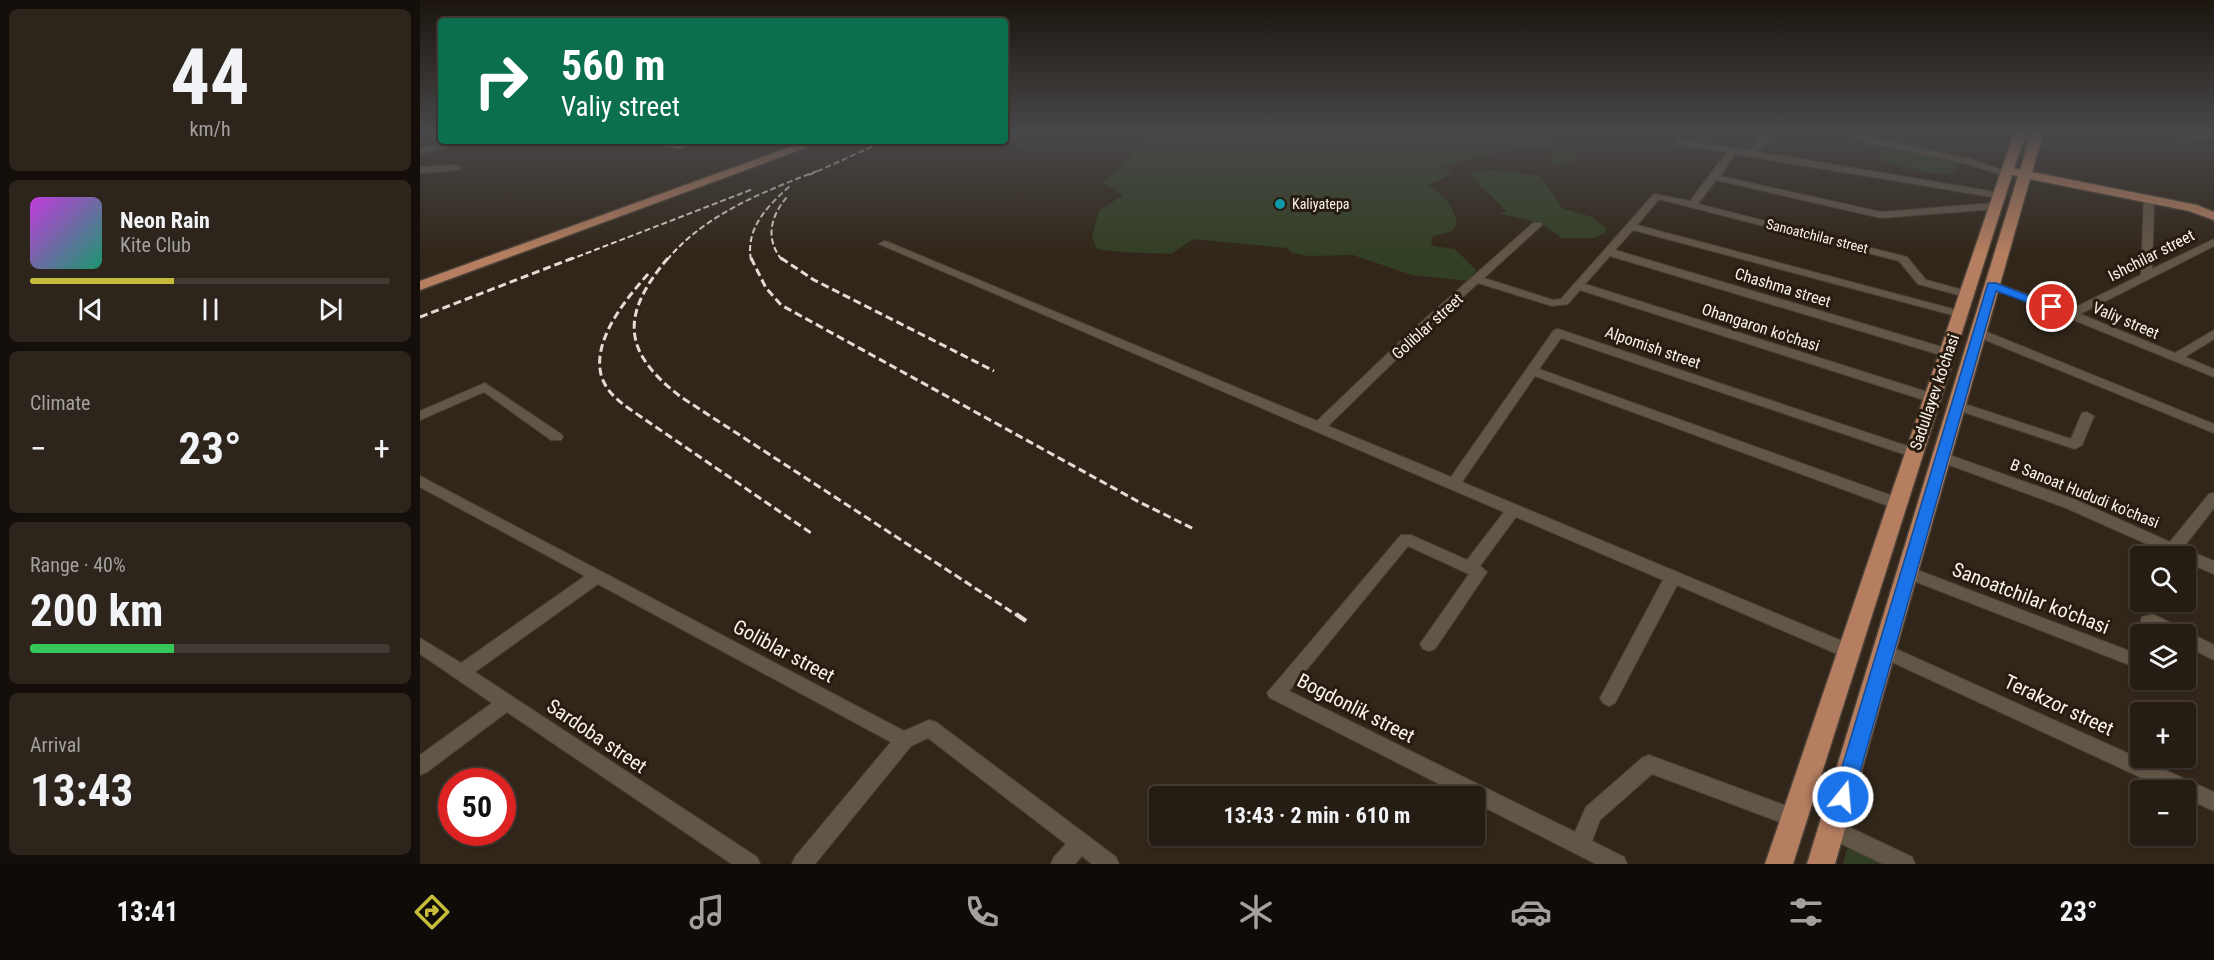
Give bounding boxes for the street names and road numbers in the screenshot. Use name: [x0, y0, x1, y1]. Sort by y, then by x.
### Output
street label: Sanoatchilar street: [1764, 216, 1870, 256]
street label: Ishchilar street: [2105, 225, 2198, 285]
street label: Chashma street: [1733, 264, 1833, 311]
street label: Goliblar street: [1388, 289, 1467, 363]
street label: Valiy street: [2090, 298, 2162, 343]
street label: Ohangaron ko'chasi: [1700, 299, 1822, 355]
street label: Alpomish street: [1603, 322, 1703, 373]
street label: Sadullayev ko'chasi: [1906, 332, 1963, 453]
street label: B Sanoat Hududi ko'chasi: [2007, 455, 2162, 532]
street label: Sanoatchilar ko'chasi: [1949, 557, 2113, 639]
street label: Goliblar street: [729, 614, 839, 688]
street label: Bogdonlik street: [1293, 668, 1419, 748]
street label: Terakzor street: [2000, 669, 2118, 741]
street label: Sardoba street: [542, 694, 652, 778]

